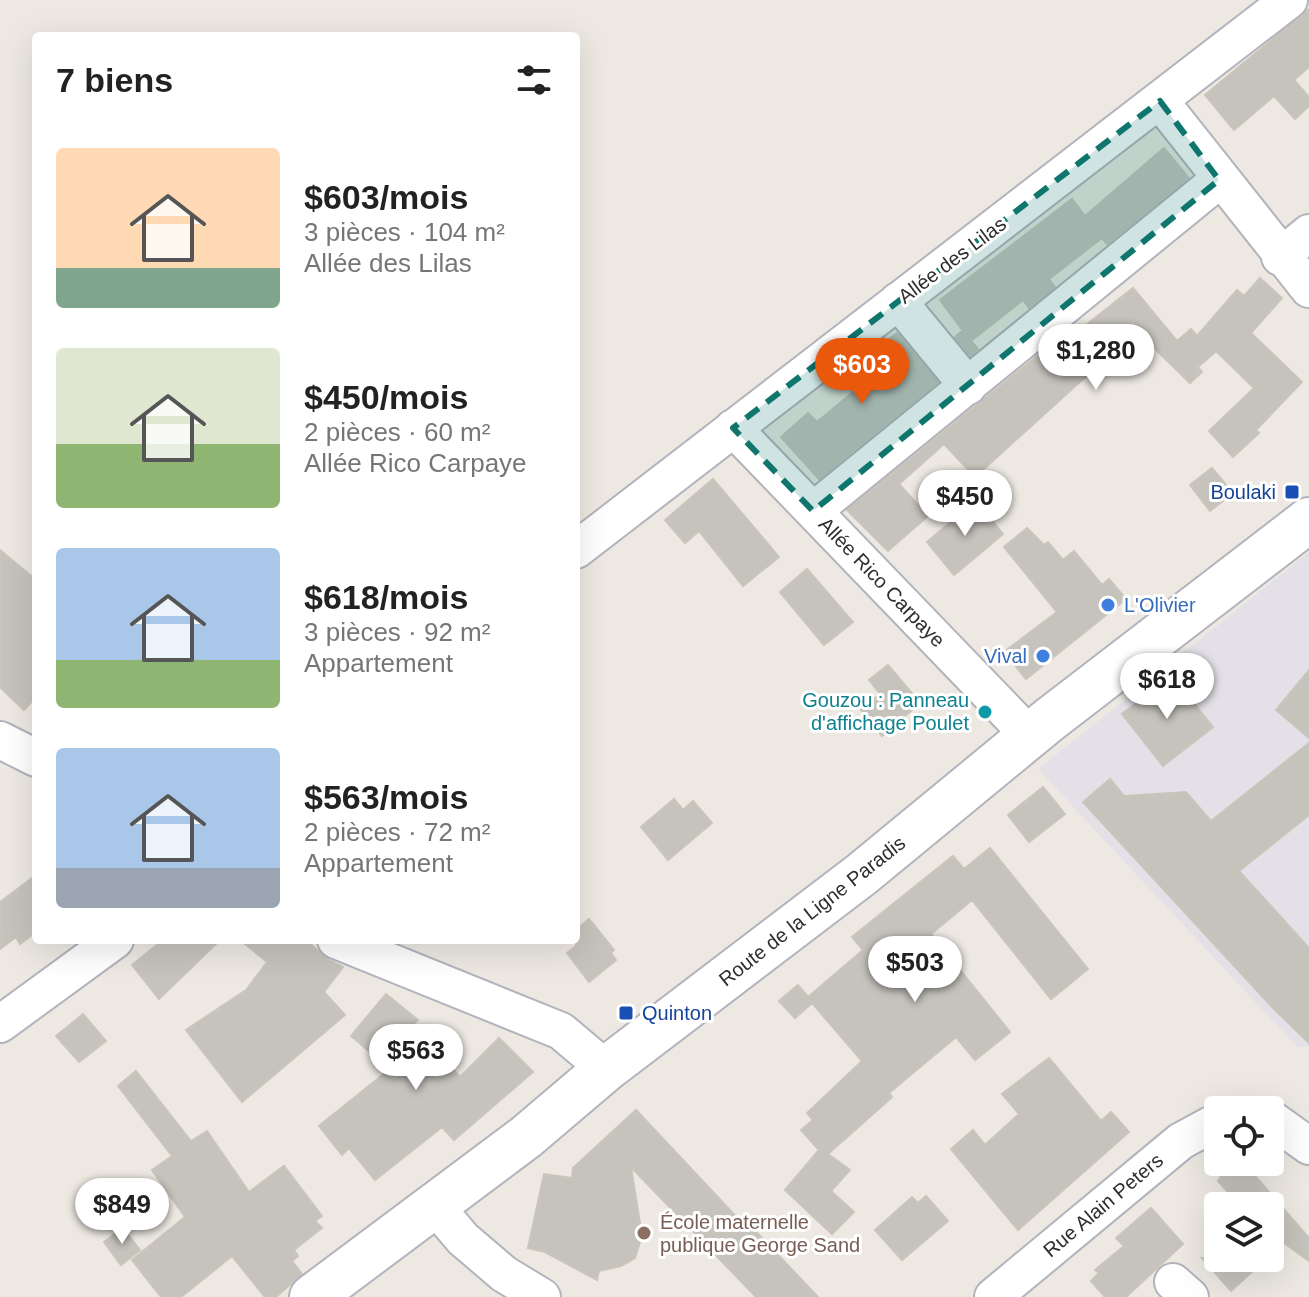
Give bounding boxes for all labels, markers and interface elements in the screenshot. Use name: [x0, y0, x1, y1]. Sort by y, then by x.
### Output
icon: filters: [512, 58, 556, 102]
text: 7 biens: [56, 61, 173, 99]
text: $603/mois: [304, 178, 468, 216]
icon: home: [120, 180, 216, 276]
street label: Allée des Lilas: [894, 212, 1010, 308]
text: 3 pièces · 104 m²: [304, 217, 505, 247]
text: Allée des Lilas: [304, 248, 472, 278]
pin: $1,280: [1031, 324, 1161, 392]
text: $1,280: [1056, 335, 1136, 365]
pin: $603: [815, 338, 909, 406]
text: $603: [833, 349, 891, 379]
text: $450/mois: [304, 378, 468, 416]
icon: home: [120, 380, 216, 476]
text: 2 pièces · 60 m²: [304, 417, 490, 447]
text: Allée Rico Carpaye: [304, 448, 527, 478]
pin: $450: [918, 470, 1012, 538]
text: $450: [936, 481, 994, 511]
place label: Boulaki: [1210, 481, 1276, 503]
marker: Boulaki: [1283, 483, 1301, 501]
street label: Allée Rico Carpaye: [815, 513, 949, 651]
text: $618/mois: [304, 578, 468, 616]
icon: home: [120, 580, 216, 676]
place label: L'Olivier: [1124, 594, 1196, 616]
marker: L'Olivier: [1099, 596, 1117, 614]
text: 3 pièces · 92 m²: [304, 617, 490, 647]
place label: Vival: [984, 645, 1027, 667]
marker: Vival: [1034, 647, 1052, 665]
text: Appartement: [304, 648, 453, 678]
pin: $618: [1120, 653, 1214, 721]
text: $618: [1138, 664, 1196, 694]
place label: Gouzou : Panneau d'affichage Poulet: [802, 689, 969, 734]
marker: Gouzou : Panneau d'affichage Poulet: [976, 703, 994, 721]
text: $563/mois: [304, 778, 468, 816]
icon: home: [120, 780, 216, 876]
text: 2 pièces · 72 m²: [304, 817, 490, 847]
street label: Route de la Ligne Paradis: [715, 831, 909, 991]
text: Appartement: [304, 848, 453, 878]
pin: $503: [868, 936, 962, 1004]
text: $503: [886, 947, 944, 977]
place label: Quinton: [642, 1002, 712, 1024]
marker: Quinton: [617, 1004, 635, 1022]
pin: $563: [369, 1024, 463, 1092]
text: $563: [387, 1035, 445, 1065]
map controls: [1204, 1096, 1284, 1272]
button: locate: [1204, 1096, 1284, 1176]
street label: Rue Alain Peters: [1039, 1149, 1167, 1261]
pin: $849: [75, 1178, 169, 1246]
text: $849: [93, 1189, 151, 1219]
button: layers: [1204, 1192, 1284, 1272]
place label: École maternelle publique George Sand: [660, 1211, 860, 1256]
marker: École maternelle publique George Sand: [635, 1224, 653, 1242]

